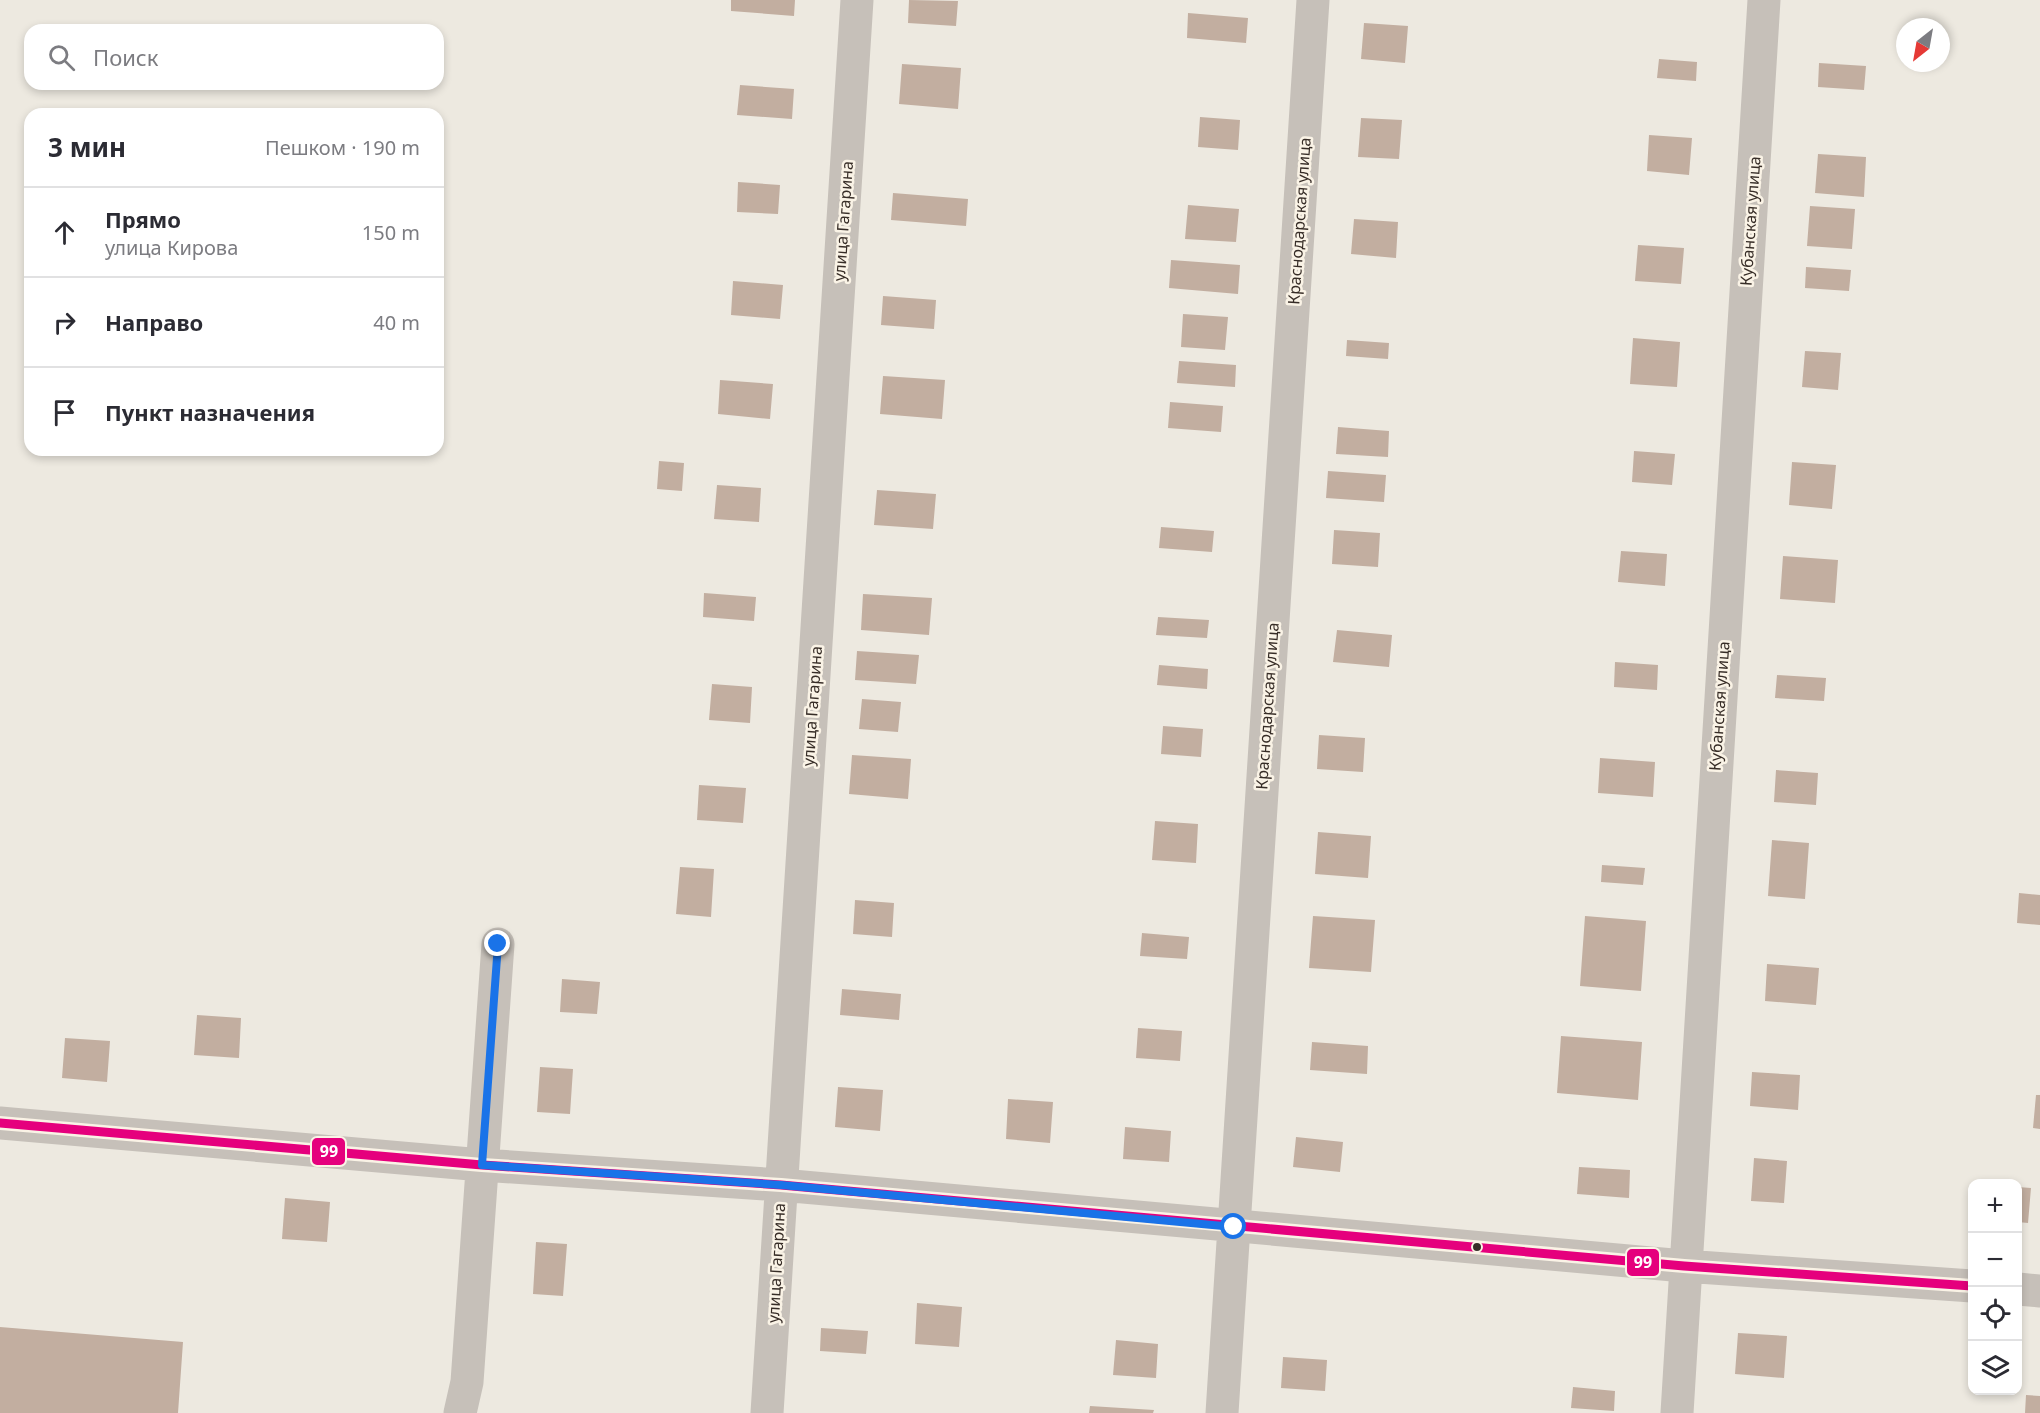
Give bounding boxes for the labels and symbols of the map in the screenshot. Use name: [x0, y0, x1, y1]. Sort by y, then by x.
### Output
north arrow: [1896, 18, 1950, 72]
street label: Краснодарская улица: [1282, 137, 1316, 305]
street label: Кубанская улица: [1734, 155, 1766, 287]
street label: улица Гагарина: [828, 160, 858, 282]
street label: Краснодарская улица: [1250, 622, 1284, 790]
street label: Кубанская улица: [1703, 640, 1735, 772]
street label: улица Гагарина: [797, 645, 827, 767]
route end: [484, 930, 510, 956]
line badge: 99: [311, 1137, 346, 1166]
text: 99: [320, 1140, 338, 1162]
street label: улица Гагарина: [762, 1202, 790, 1324]
route start: [1220, 1213, 1246, 1239]
unlabelled marker: [1471, 1241, 1483, 1253]
line badge: 99: [1626, 1248, 1660, 1277]
text: 99: [1634, 1251, 1652, 1273]

